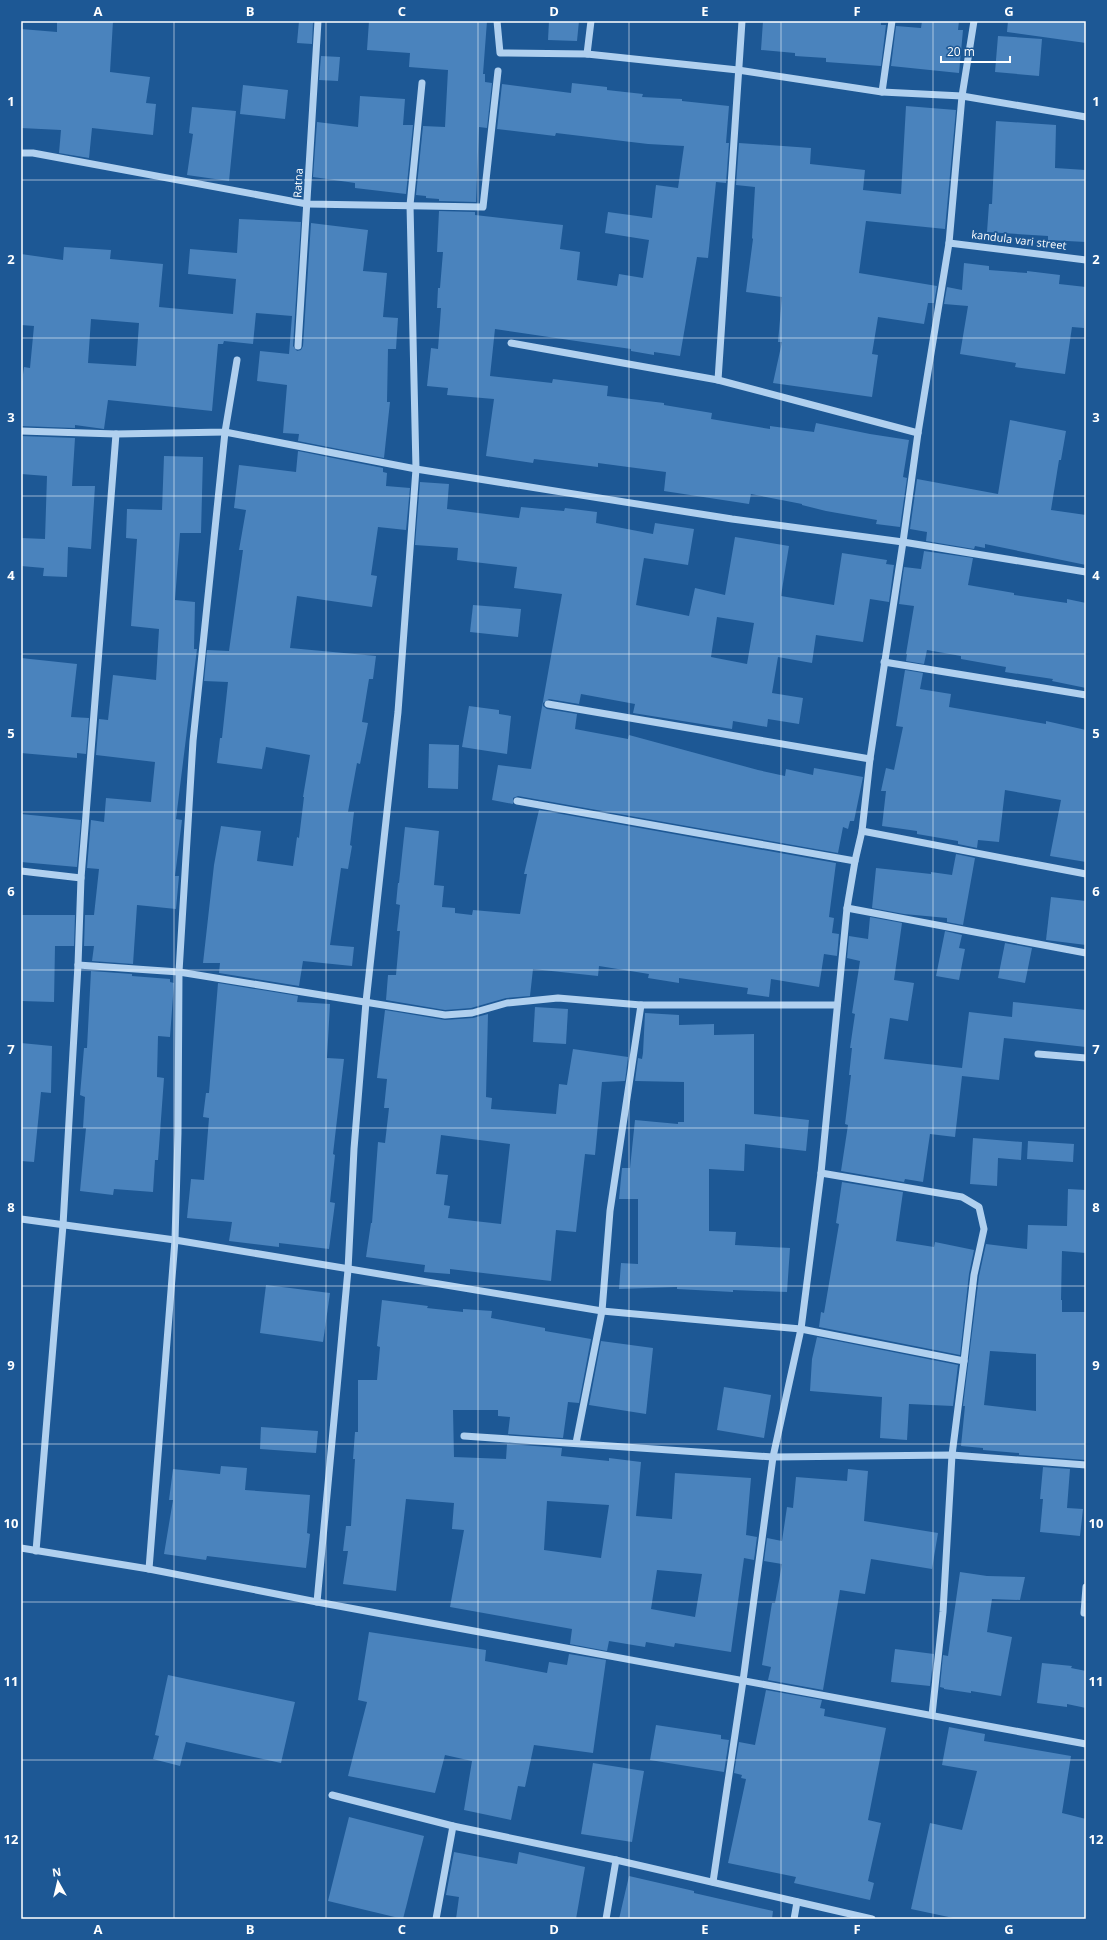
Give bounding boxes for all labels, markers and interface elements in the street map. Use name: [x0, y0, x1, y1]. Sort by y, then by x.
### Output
text: A: [94, 2, 103, 20]
text: B: [246, 2, 255, 20]
text: C: [398, 2, 406, 20]
text: D: [549, 2, 559, 20]
text: E: [701, 2, 709, 20]
text: F: [853, 2, 861, 20]
text: G: [1004, 2, 1014, 20]
scale bar: [941, 38, 1010, 64]
text: 20 m: [947, 43, 975, 60]
text: 1: [7, 92, 15, 110]
text: 1: [1092, 92, 1100, 110]
street label: Ratna: [289, 168, 306, 198]
street label: kandula vari street: [971, 226, 1067, 253]
text: 2: [7, 250, 15, 268]
text: 2: [1092, 250, 1100, 268]
text: 3: [7, 408, 15, 426]
text: 3: [1092, 408, 1100, 426]
text: 4: [7, 566, 15, 584]
text: 4: [1092, 566, 1100, 584]
text: 5: [7, 724, 15, 742]
text: 5: [1092, 724, 1100, 742]
text: 6: [7, 882, 15, 900]
text: 6: [1092, 882, 1100, 900]
text: 7: [7, 1040, 15, 1058]
text: 7: [1092, 1040, 1100, 1058]
text: 8: [7, 1198, 15, 1216]
text: 8: [1092, 1198, 1100, 1216]
text: 9: [7, 1356, 15, 1374]
text: 9: [1092, 1356, 1100, 1374]
text: 10: [4, 1514, 18, 1532]
text: 10: [1089, 1514, 1103, 1532]
text: 11: [4, 1672, 18, 1690]
text: 11: [1089, 1672, 1103, 1690]
text: 12: [4, 1830, 19, 1848]
text: 12: [1089, 1830, 1104, 1848]
north arrow: [38, 1862, 78, 1902]
text: N: [51, 1864, 62, 1880]
text: A: [94, 1920, 103, 1938]
text: B: [246, 1920, 255, 1938]
text: C: [398, 1920, 406, 1938]
text: D: [549, 1920, 559, 1938]
text: E: [701, 1920, 709, 1938]
text: F: [853, 1920, 861, 1938]
text: G: [1004, 1920, 1014, 1938]

